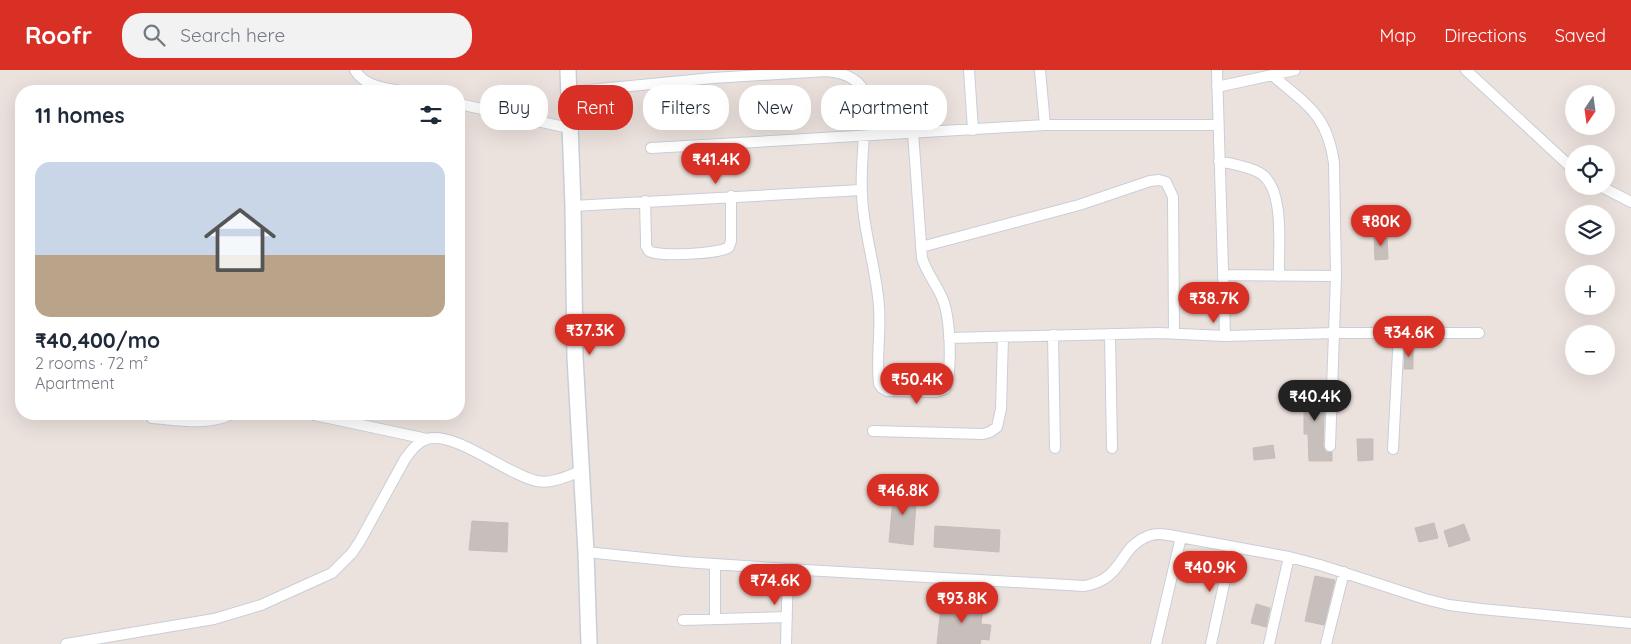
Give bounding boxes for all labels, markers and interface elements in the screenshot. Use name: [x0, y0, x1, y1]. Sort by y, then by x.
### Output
search box: [122, 13, 472, 58]
text: Roofr: [25, 20, 92, 50]
icon: search: [140, 21, 168, 49]
text: Search here: [180, 23, 285, 47]
text: Map: [1379, 24, 1416, 47]
text: Directions: [1444, 24, 1527, 47]
text: Saved: [1555, 24, 1606, 47]
chip: Buy: [480, 85, 548, 130]
chip: Rent: [558, 85, 633, 130]
chip: Filters: [643, 85, 729, 130]
chip: New: [739, 85, 811, 130]
chip: Apartment: [821, 85, 947, 130]
north arrow: [1565, 85, 1615, 135]
map controls: [1565, 85, 1615, 375]
icon: filters: [417, 101, 445, 129]
text: 11 homes: [35, 102, 125, 128]
pin: ₹41.4K: [675, 142, 757, 185]
button: locate: [1565, 145, 1615, 195]
text: ₹41.4K: [692, 149, 740, 169]
icon: home: [195, 195, 285, 285]
pin: ₹80K: [1351, 204, 1411, 247]
button: layers: [1565, 205, 1615, 255]
text: ₹80K: [1362, 211, 1400, 231]
button: +: [1565, 265, 1615, 315]
pin: ₹38.7K: [1173, 282, 1255, 324]
text: ₹38.7K: [1189, 288, 1239, 308]
pin: ₹37.3K: [549, 314, 631, 356]
pin: ₹34.6K: [1368, 316, 1450, 358]
text: ₹37.3K: [566, 320, 614, 340]
text: ₹34.6K: [1384, 322, 1434, 342]
button: −: [1565, 325, 1615, 375]
text: ₹40,400/mo: [35, 327, 160, 353]
text: 2 rooms · 72 m²: [35, 353, 148, 373]
pin: ₹50.4K: [876, 362, 958, 405]
text: ₹50.4K: [891, 369, 943, 389]
text: Apartment: [35, 373, 115, 393]
pin: ₹40.4K: [1274, 380, 1356, 422]
text: ₹40.4K: [1289, 386, 1341, 406]
pin: ₹46.8K: [862, 474, 944, 516]
text: ₹46.8K: [878, 480, 928, 500]
pin: ₹40.9K: [1169, 550, 1251, 593]
text: ₹40.9K: [1184, 557, 1236, 577]
pin: ₹74.6K: [734, 564, 816, 606]
text: ₹74.6K: [750, 570, 800, 590]
pin: ₹93.8K: [921, 582, 1003, 624]
text: ₹93.8K: [937, 588, 987, 608]

